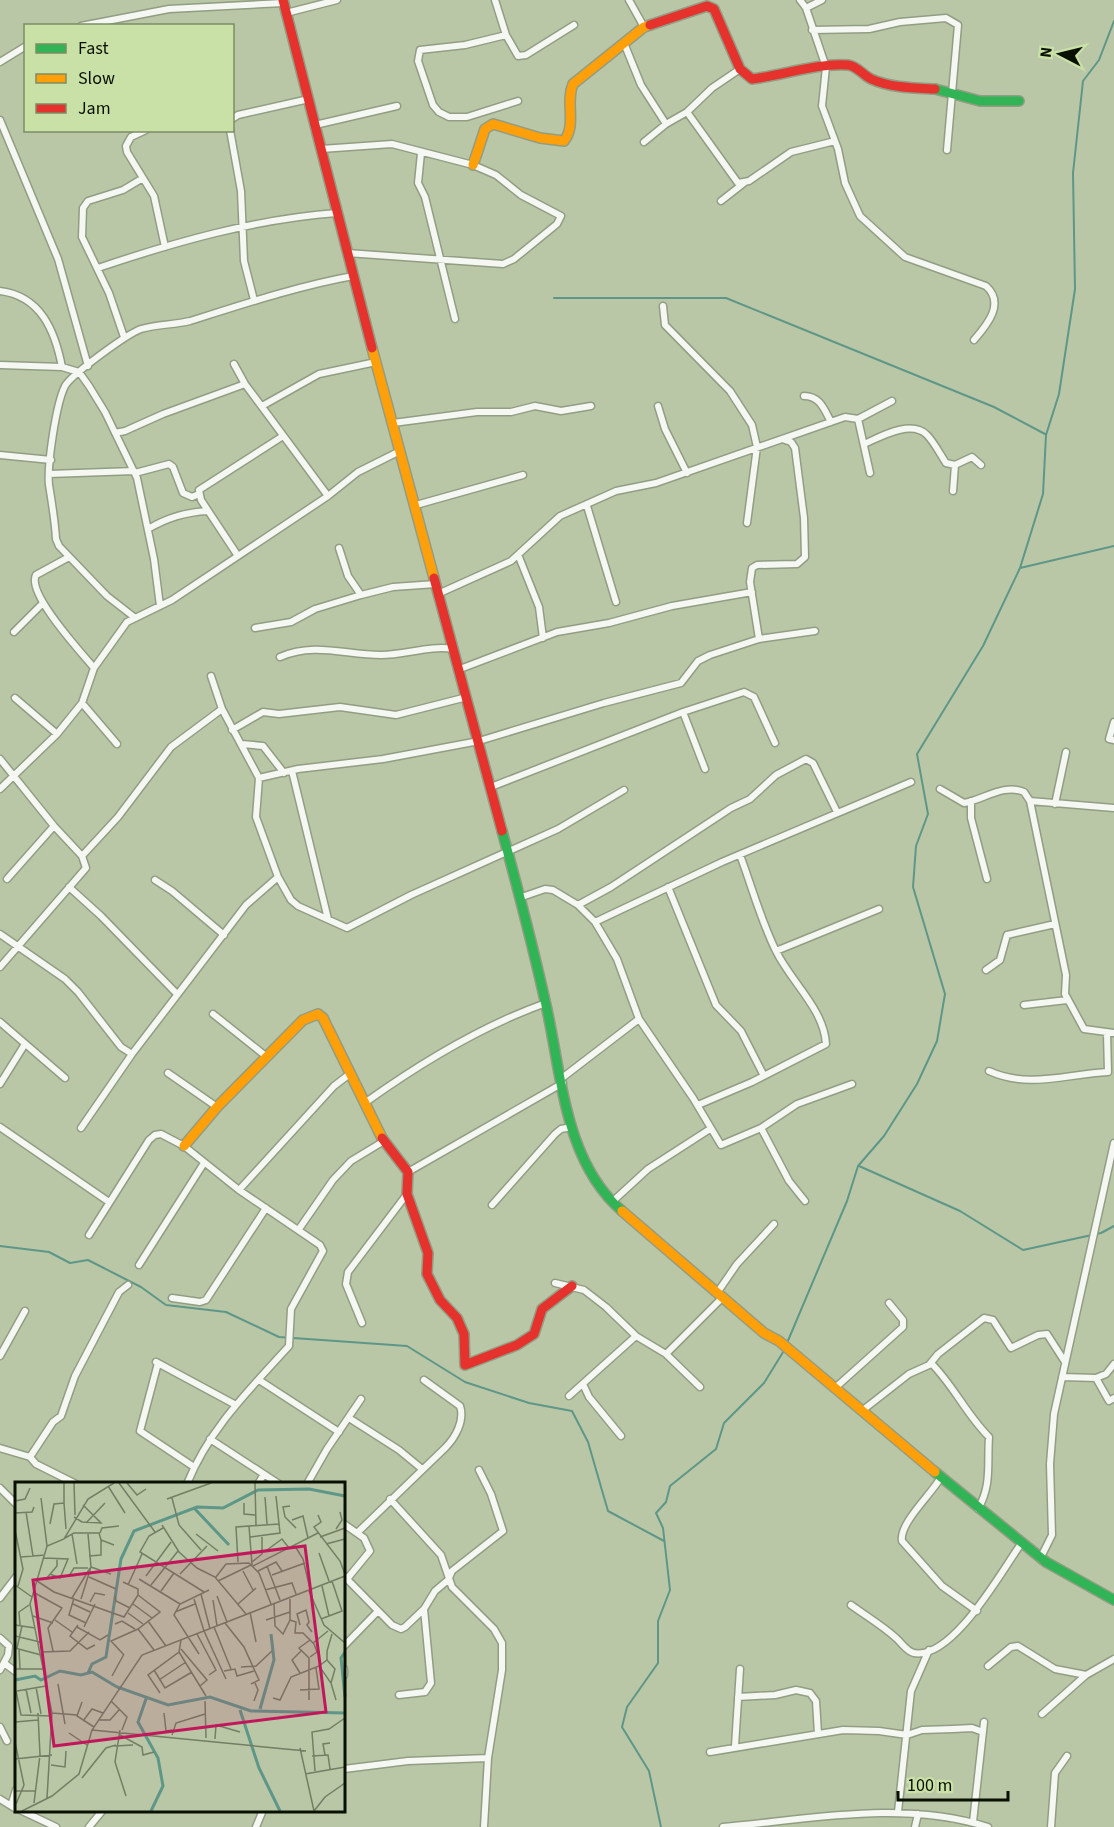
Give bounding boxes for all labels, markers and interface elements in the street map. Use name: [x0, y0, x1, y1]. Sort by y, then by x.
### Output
legend: [24, 24, 234, 132]
north arrow: [1030, 24, 1090, 84]
text: Fast: [78, 36, 109, 61]
text: N: [1035, 46, 1058, 59]
text: Slow: [78, 66, 115, 91]
text: Jam: [78, 96, 111, 121]
inset map: [15, 1482, 345, 1812]
scale bar: [898, 1764, 1008, 1802]
text: 100 m: [907, 1773, 952, 1798]

